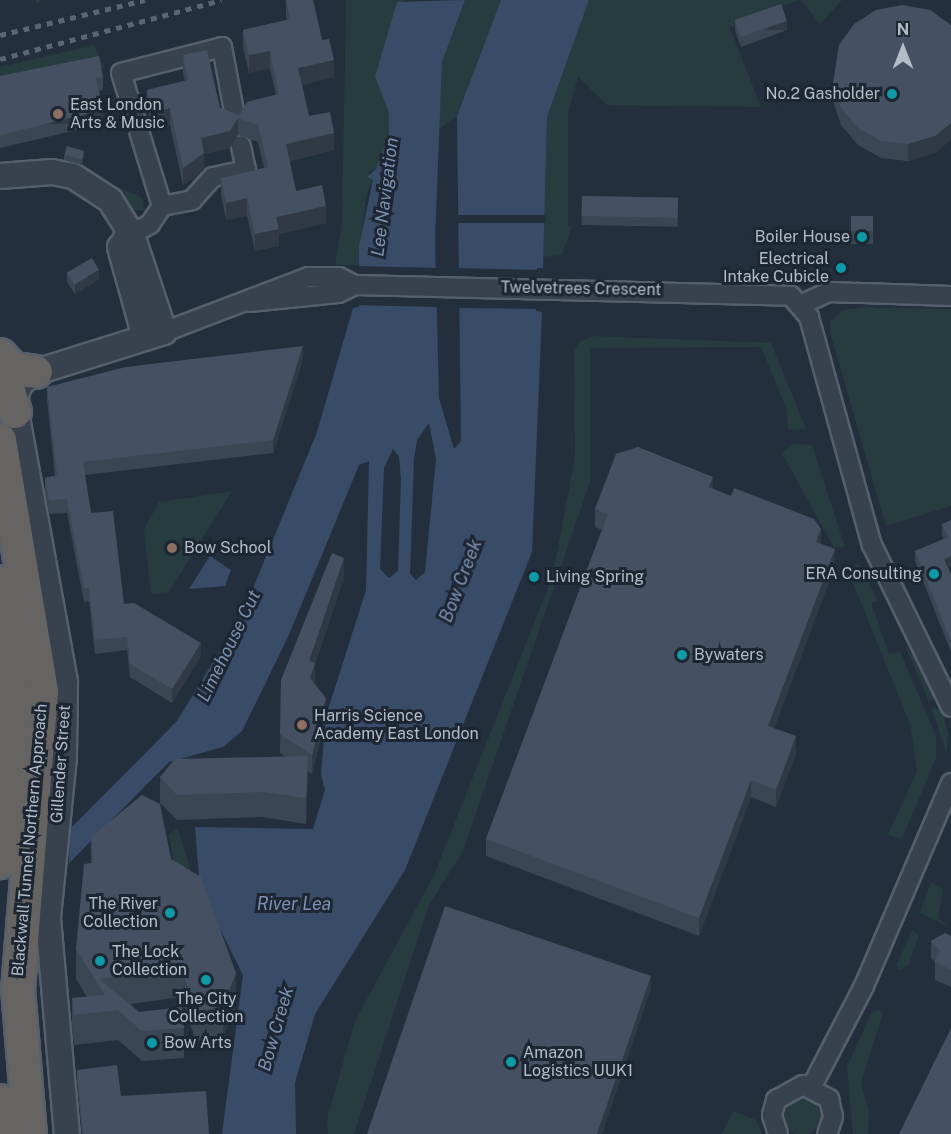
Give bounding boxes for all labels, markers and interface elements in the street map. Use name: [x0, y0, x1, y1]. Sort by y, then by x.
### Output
north arrow: [873, 18, 933, 78]
text: N: [897, 20, 909, 39]
place label: No.2 Gasholder: [765, 84, 880, 104]
marker: No.2 Gasholder: [885, 87, 899, 101]
place label: East London Arts & Music: [70, 95, 165, 133]
marker: East London Arts & Music: [51, 107, 65, 121]
water label: Lee Navigation: [367, 136, 403, 258]
place label: Boiler House: [755, 227, 850, 247]
marker: Boiler House: [855, 230, 869, 244]
place label: Electrical Intake Cubicle: [723, 249, 829, 287]
marker: Electrical Intake Cubicle: [834, 261, 848, 275]
street label: Twelvetrees Crescent: [500, 278, 662, 300]
water label: Bow Creek: [435, 537, 487, 625]
place label: Bow School: [184, 538, 272, 558]
marker: Bow School: [165, 541, 179, 555]
place label: ERA Consulting: [805, 564, 922, 584]
place label: Living Spring: [546, 567, 644, 587]
marker: ERA Consulting: [927, 567, 941, 581]
marker: Living Spring: [527, 570, 541, 584]
water label: Limehouse Cut: [193, 587, 265, 705]
place label: Bywaters: [694, 645, 764, 665]
marker: Bywaters: [675, 648, 689, 662]
street label: Blackwall Tunnel Northern Approach: [8, 703, 52, 977]
street label: Gillender Street: [47, 704, 75, 824]
place label: Harris Science Academy East London: [314, 706, 479, 744]
marker: Harris Science Academy East London: [295, 718, 309, 732]
water label: River Lea: [257, 893, 331, 915]
place label: The River Collection: [83, 894, 158, 932]
marker: The River Collection: [163, 906, 177, 920]
place label: The Lock Collection: [112, 942, 187, 980]
marker: The Lock Collection: [93, 954, 107, 968]
marker: The City Collection: [199, 973, 213, 987]
water label: Bow Creek: [254, 984, 298, 1074]
place label: The City Collection: [169, 989, 243, 1027]
place label: Bow Arts: [164, 1033, 232, 1053]
marker: Bow Arts: [145, 1036, 159, 1050]
place label: Amazon Logistics UUK1: [523, 1043, 633, 1081]
marker: Amazon Logistics UUK1: [504, 1055, 518, 1069]

